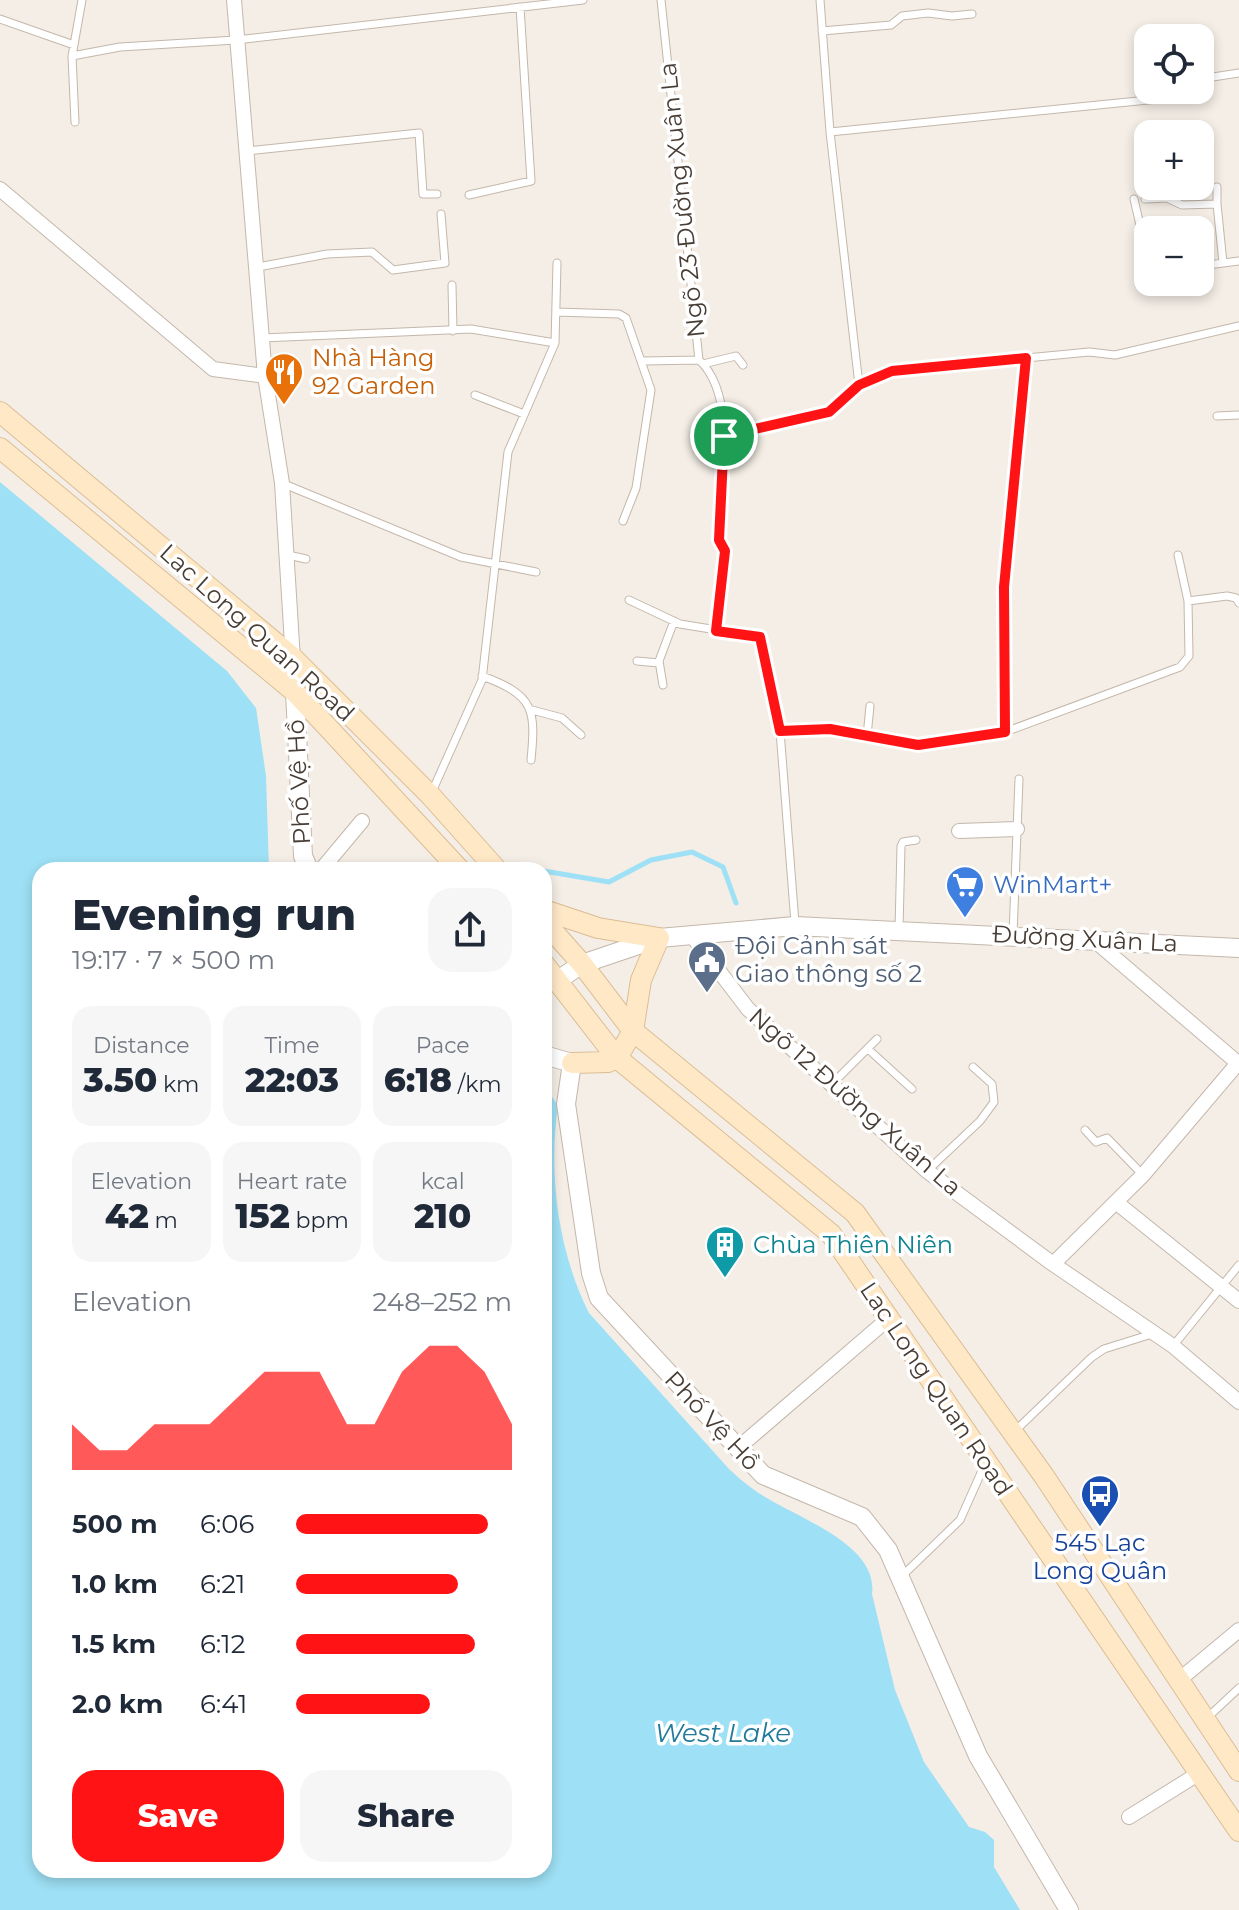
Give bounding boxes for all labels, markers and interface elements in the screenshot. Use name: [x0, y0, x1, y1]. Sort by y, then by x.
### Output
map controls: [1134, 24, 1214, 296]
button: locate: [1134, 24, 1214, 104]
street label: Ngõ 23 Đường Xuân La: [653, 61, 710, 339]
button: +: [1134, 120, 1214, 200]
button: −: [1134, 216, 1214, 296]
place label: Nhà Hàng 92 Garden: [312, 343, 436, 400]
restaurant icon: Nhà Hàng 92 Garden: [263, 351, 305, 406]
pin: [690, 402, 758, 470]
icon: arrive: [702, 414, 746, 458]
street label: Lac Long Quan Road: [154, 538, 361, 728]
street label: Phố Vệ Hồ: [281, 719, 316, 845]
supermarket icon: WinMart+: [944, 864, 986, 919]
place label: WinMart+: [993, 870, 1112, 899]
text: Evening run: [72, 887, 356, 941]
button: share: [428, 888, 512, 972]
street label: Đường Xuân La: [991, 919, 1179, 958]
place label: Đội Cảnh sát Giao thông số 2: [735, 931, 922, 988]
public building icon: Đội Cảnh sát Giao thông số 2: [686, 939, 728, 994]
text: 19:17 · 7 × 500 m: [72, 944, 275, 976]
street label: Ngõ 12 Đường Xuân La: [743, 1002, 967, 1202]
text: Distance: [93, 1032, 190, 1059]
text: Time: [264, 1032, 320, 1059]
text: Pace: [416, 1032, 470, 1059]
text: 3.50: [83, 1059, 157, 1101]
text: 22:03: [245, 1059, 339, 1101]
text: 6:18: [384, 1059, 452, 1101]
text: km: [157, 1071, 199, 1098]
text: /km: [452, 1071, 502, 1098]
text: Elevation: [90, 1168, 192, 1195]
text: Heart rate: [237, 1168, 347, 1195]
text: kcal: [421, 1168, 465, 1195]
text: 42: [105, 1195, 149, 1237]
text: 152: [235, 1195, 290, 1237]
text: 210: [414, 1195, 471, 1237]
text: m: [149, 1207, 178, 1234]
text: bpm: [290, 1207, 349, 1234]
building icon: Chùa Thiên Niên: [704, 1224, 746, 1279]
place label: Chùa Thiên Niên: [753, 1230, 953, 1259]
street label: Lac Long Quan Road: [854, 1276, 1019, 1501]
text: Elevation: [72, 1286, 192, 1318]
text: 248–252 m: [373, 1286, 512, 1318]
street label: Phố Vệ Hồ: [659, 1365, 766, 1476]
bus stop icon: 545 Lạc Long Quân: [1079, 1473, 1121, 1528]
text: 500 m: [72, 1508, 157, 1540]
text: 6:06: [200, 1508, 254, 1540]
place label: 545 Lạc Long Quân: [1033, 1528, 1167, 1585]
text: 1.0 km: [72, 1568, 158, 1600]
text: 6:21: [200, 1568, 246, 1600]
text: 1.5 km: [72, 1628, 156, 1660]
text: 6:12: [200, 1628, 246, 1660]
text: 2.0 km: [72, 1688, 163, 1720]
text: 6:41: [200, 1688, 247, 1720]
water label: West Lake: [655, 1717, 791, 1749]
button: Save: [72, 1770, 284, 1862]
button: Share: [300, 1770, 512, 1862]

